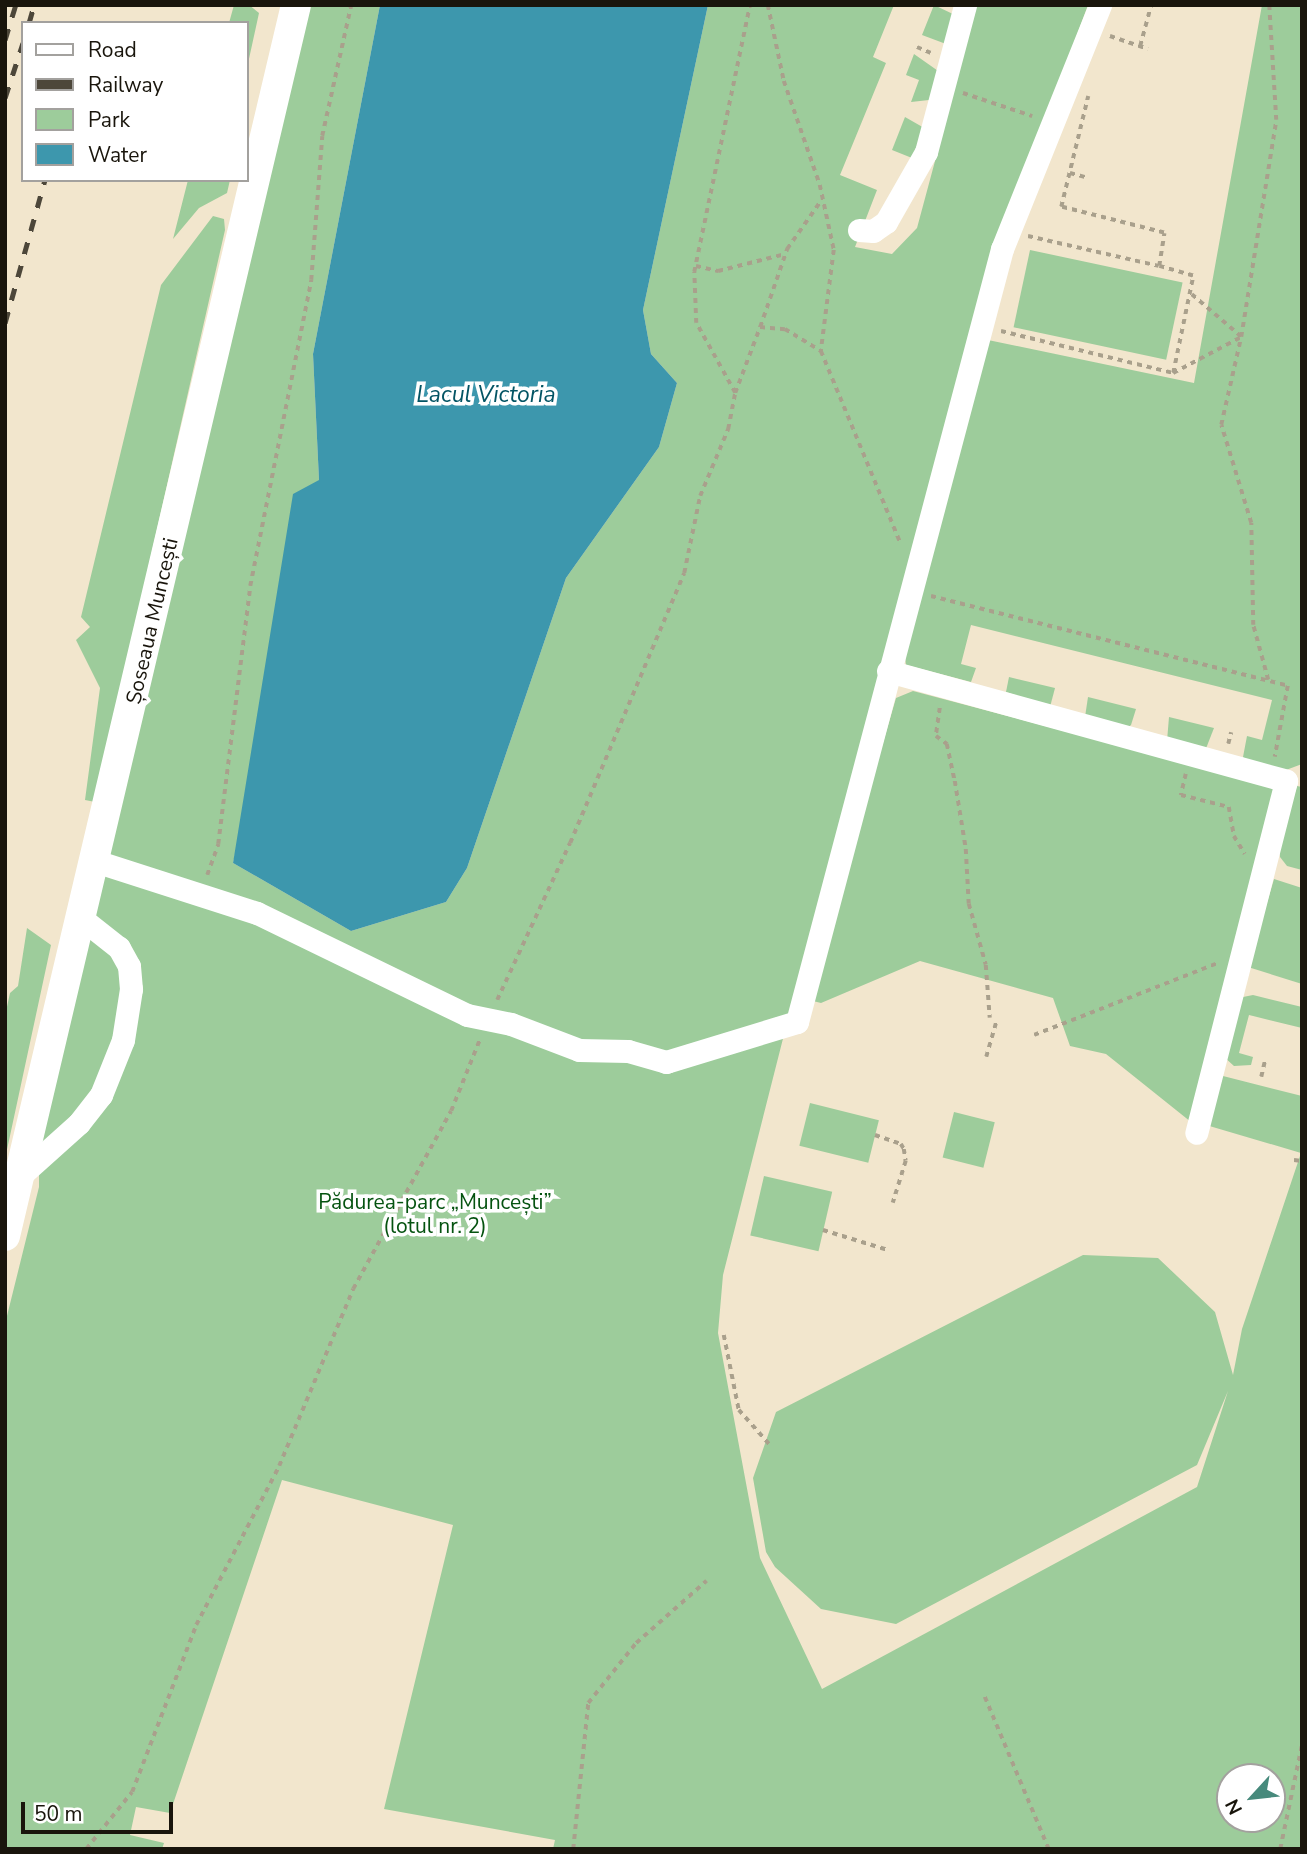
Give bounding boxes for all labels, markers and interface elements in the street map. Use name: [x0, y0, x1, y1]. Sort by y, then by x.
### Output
legend: [21, 21, 248, 182]
text: Road: [88, 36, 137, 64]
text: Railway: [88, 71, 163, 99]
text: Park: [88, 106, 130, 134]
text: Water: [88, 141, 147, 169]
water label: Lacul Victoria: [416, 381, 556, 409]
street label: Șoseaua Muncești: [121, 535, 183, 707]
park label: Pădurea-parc „Muncești” (lotul nr. 2): [318, 1189, 552, 1239]
north arrow: [1216, 1763, 1286, 1833]
scale bar: [24, 1787, 177, 1831]
text: N: [1219, 1794, 1249, 1819]
text: 50 m: [34, 1800, 83, 1828]

